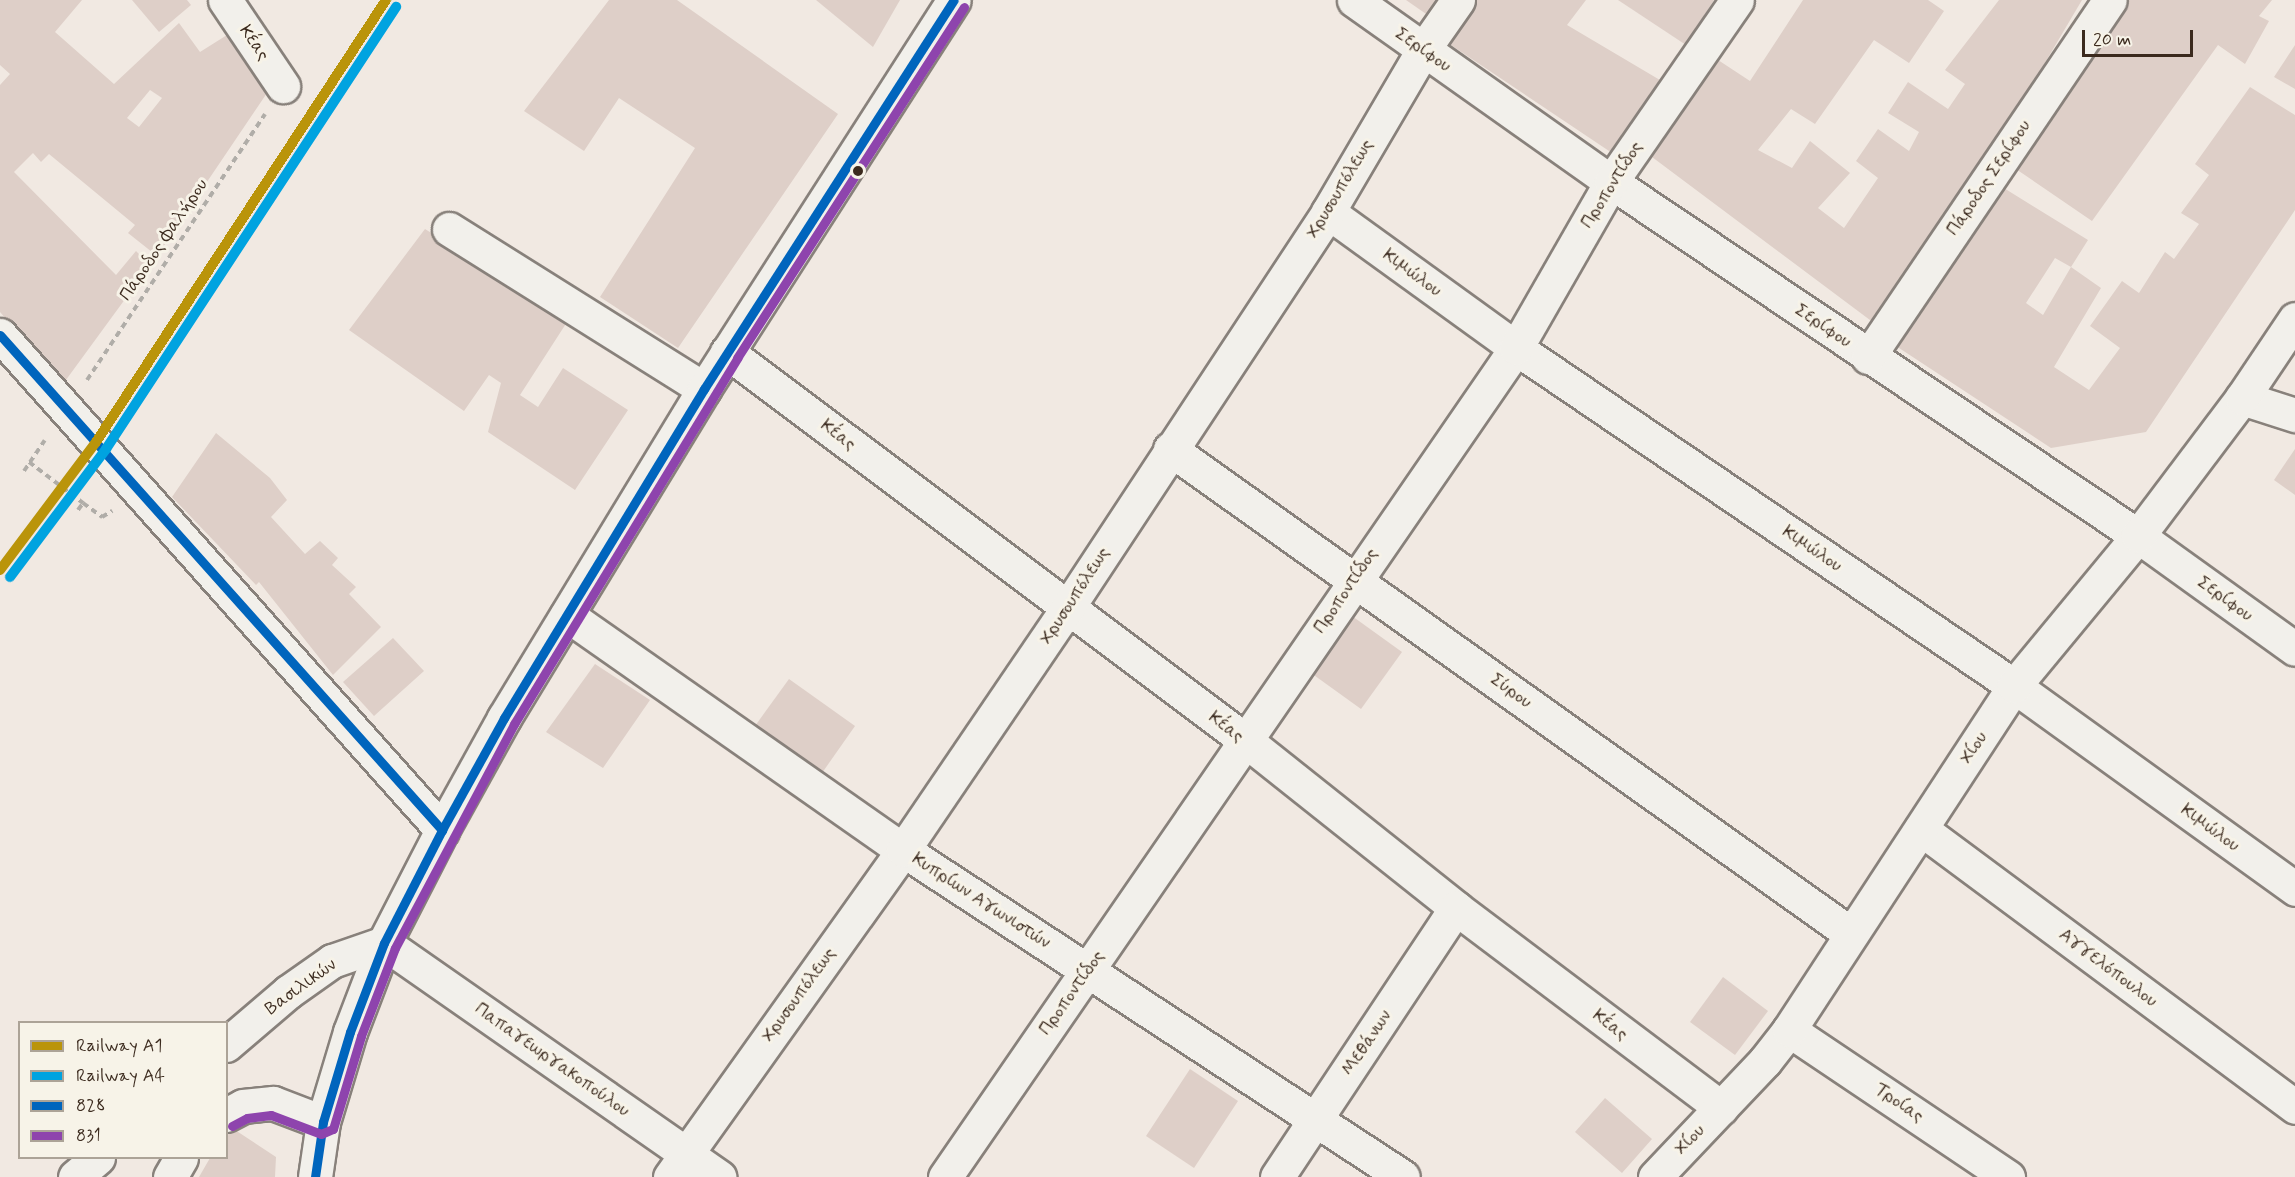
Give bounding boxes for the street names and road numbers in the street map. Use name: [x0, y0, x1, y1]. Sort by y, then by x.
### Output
street label: Κέας: [234, 21, 274, 65]
street label: Σερίφου: [1391, 23, 1455, 77]
street label: Πάροδος Σερίφου: [1942, 116, 2036, 240]
street label: Χρυσουπόλεως: [1302, 136, 1378, 242]
street label: Προποντίδος: [1577, 137, 1647, 233]
street label: Πάροδος Φαλήρου: [115, 175, 213, 305]
street label: Κιμώλου: [1378, 244, 1446, 302]
street label: Σερίφου: [1791, 299, 1855, 353]
street label: Κέας: [816, 415, 860, 455]
street label: Κιμώλου: [1778, 521, 1846, 577]
street label: Χρυσουπόλεως: [1036, 543, 1114, 649]
street label: Προποντίδος: [1309, 544, 1383, 638]
street label: Σερίφου: [2193, 572, 2257, 626]
street label: Σύρου: [1486, 669, 1536, 713]
street label: Κέας: [1204, 707, 1248, 747]
street label: Χίου: [1956, 728, 1992, 768]
street label: Κιμώλου: [2176, 799, 2244, 857]
street label: Κυπρίων Αγωνιστών: [908, 848, 1054, 954]
street label: Αγγελόπουλου: [2055, 924, 2161, 1012]
street label: Χρυσουπόλεως: [757, 944, 841, 1046]
street label: Προποντίδος: [1035, 946, 1109, 1040]
street label: Βασιλικών: [261, 954, 341, 1020]
street label: Παπαγεωργακοπούλου: [470, 998, 634, 1122]
street label: Κέας: [1588, 1005, 1632, 1045]
street label: Μεθάνων: [1337, 1006, 1397, 1080]
street label: Τροίας: [1870, 1079, 1928, 1127]
street label: Χίου: [1670, 1120, 1710, 1160]

